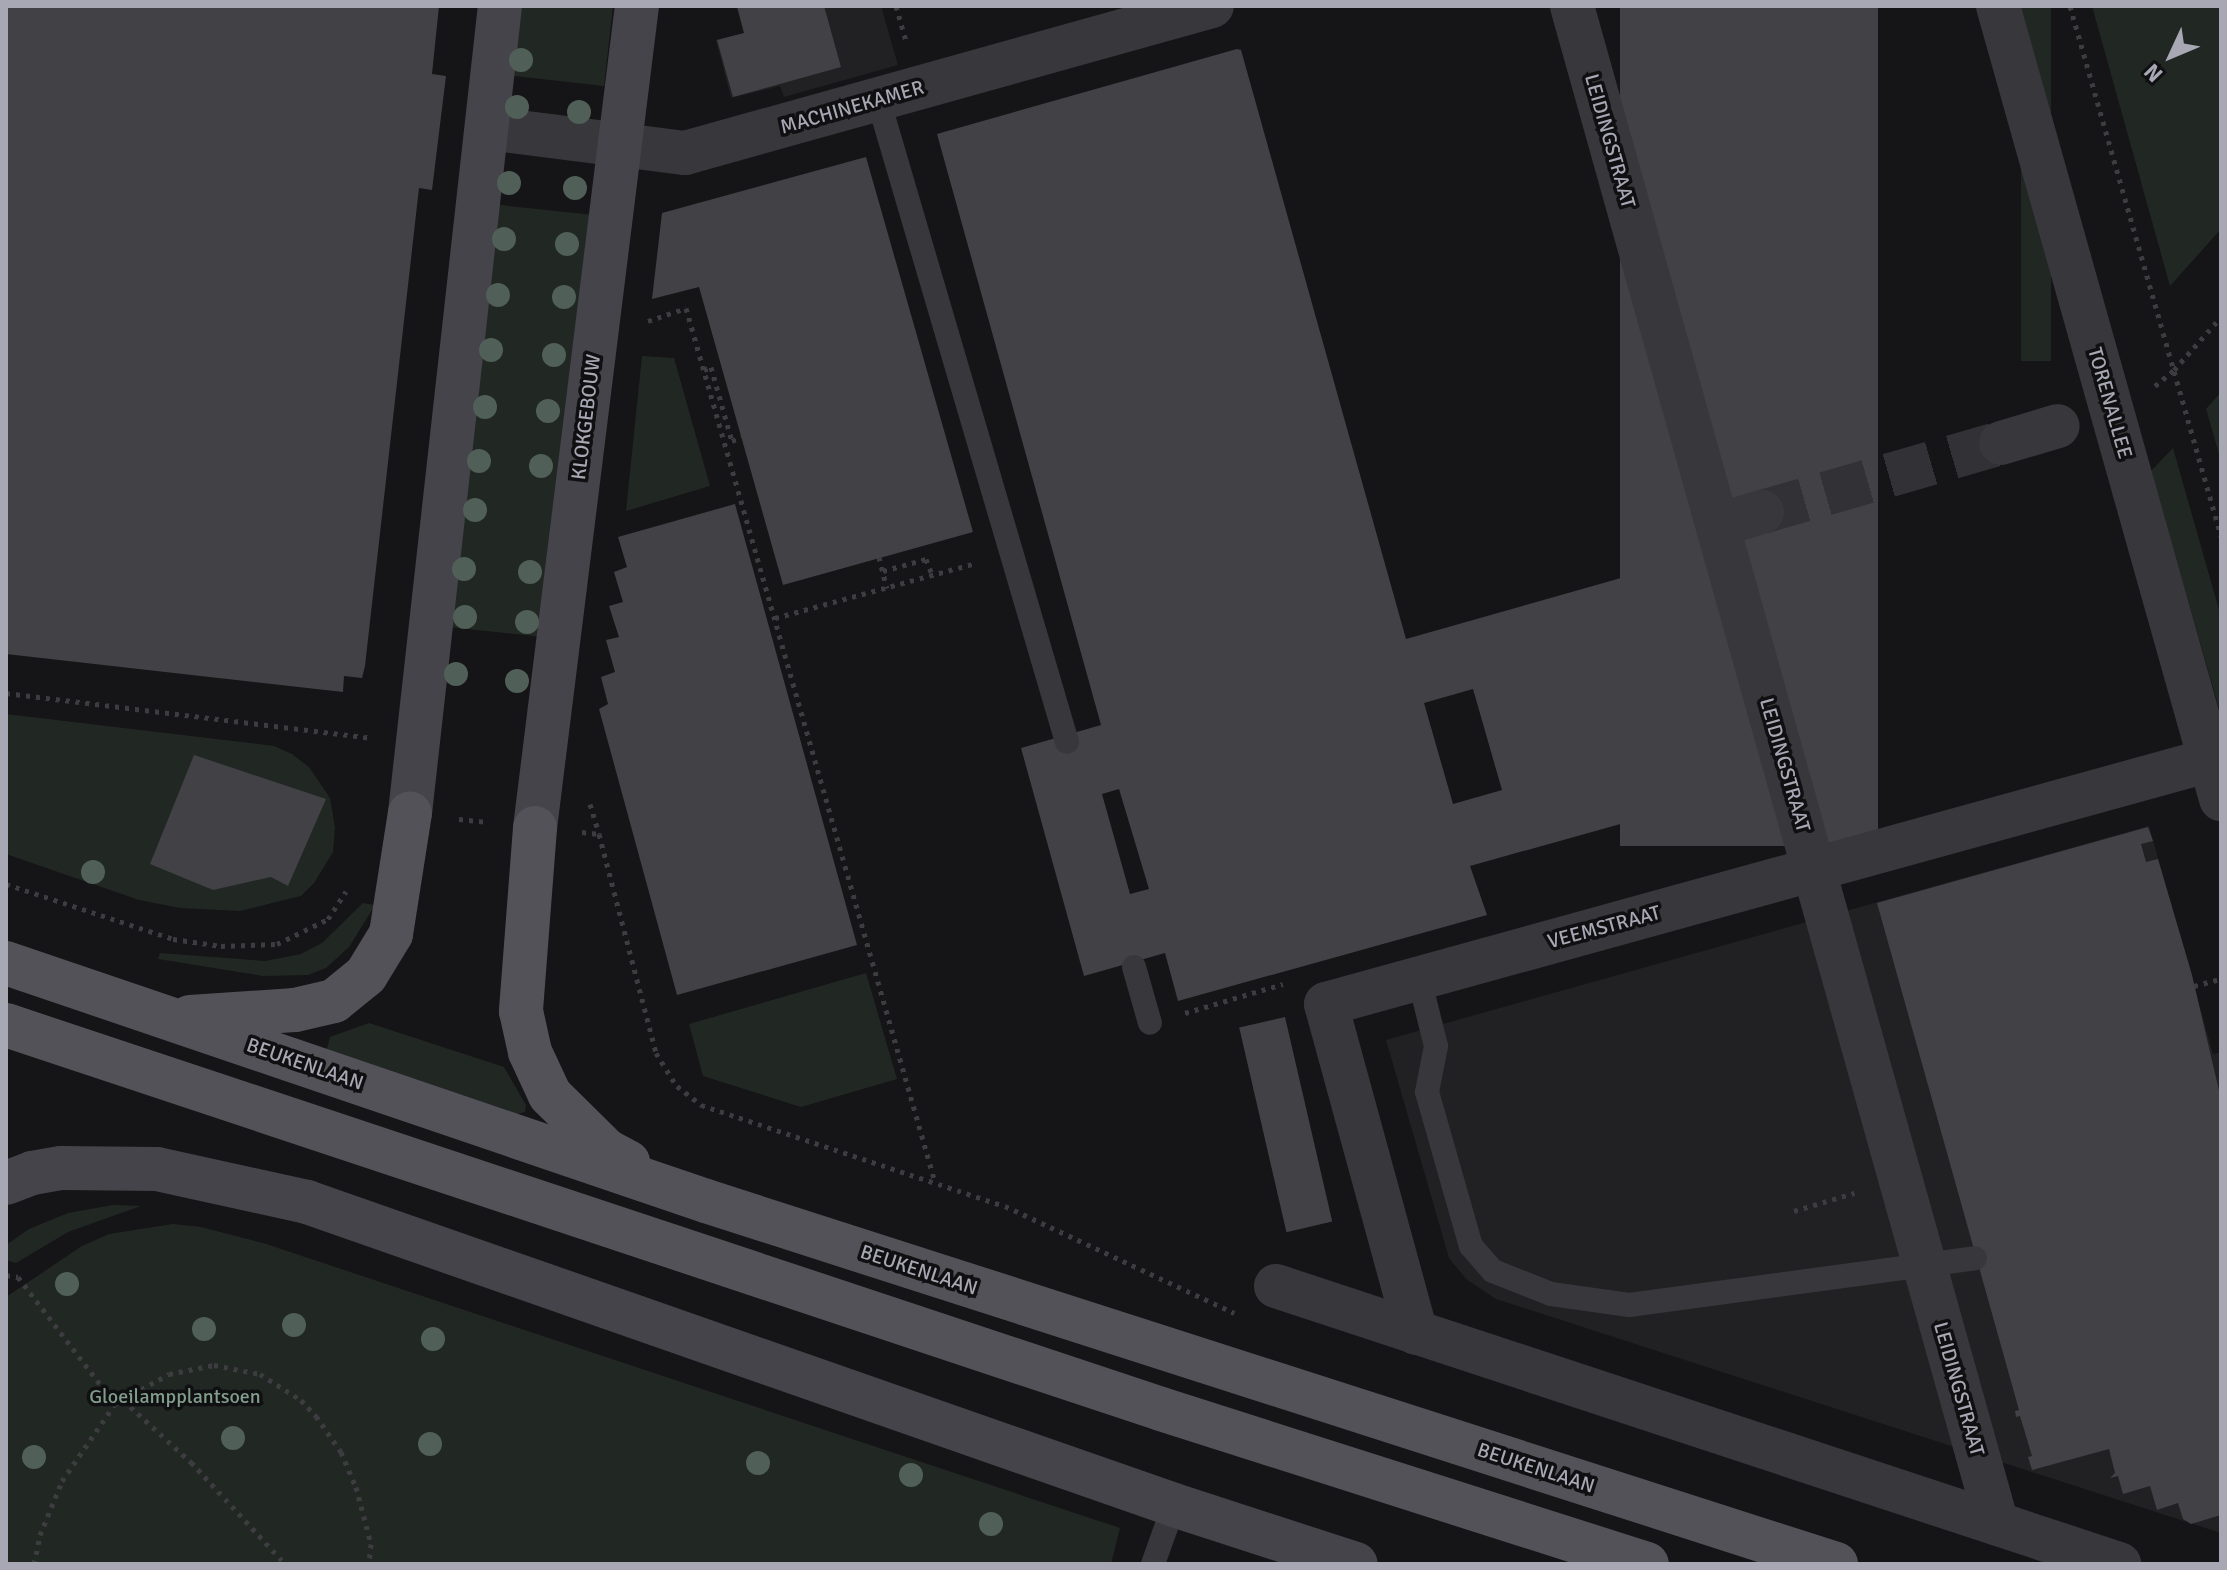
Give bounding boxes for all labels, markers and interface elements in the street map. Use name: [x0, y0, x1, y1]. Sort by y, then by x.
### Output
north arrow: [2131, 16, 2211, 96]
text: N: [2138, 58, 2168, 88]
street label: LEIDINGSTRAAT: [1579, 71, 1641, 211]
street label: MACHINEKAMER: [778, 75, 926, 139]
street label: TORENALLEE: [2083, 345, 2137, 461]
street label: KLOKGEBOUW: [566, 353, 606, 481]
street label: LEIDINGSTRAAT: [1754, 695, 1816, 835]
street label: VEEMSTRAAT: [1545, 900, 1663, 954]
street label: BEUKENLAAN: [243, 1033, 367, 1095]
street label: BEUKENLAAN: [857, 1240, 981, 1300]
street label: LEIDINGSTRAAT: [1928, 1319, 1990, 1459]
park label: Gloeilampplantsoen: [89, 1384, 261, 1408]
street label: BEUKENLAAN: [1474, 1438, 1598, 1498]

